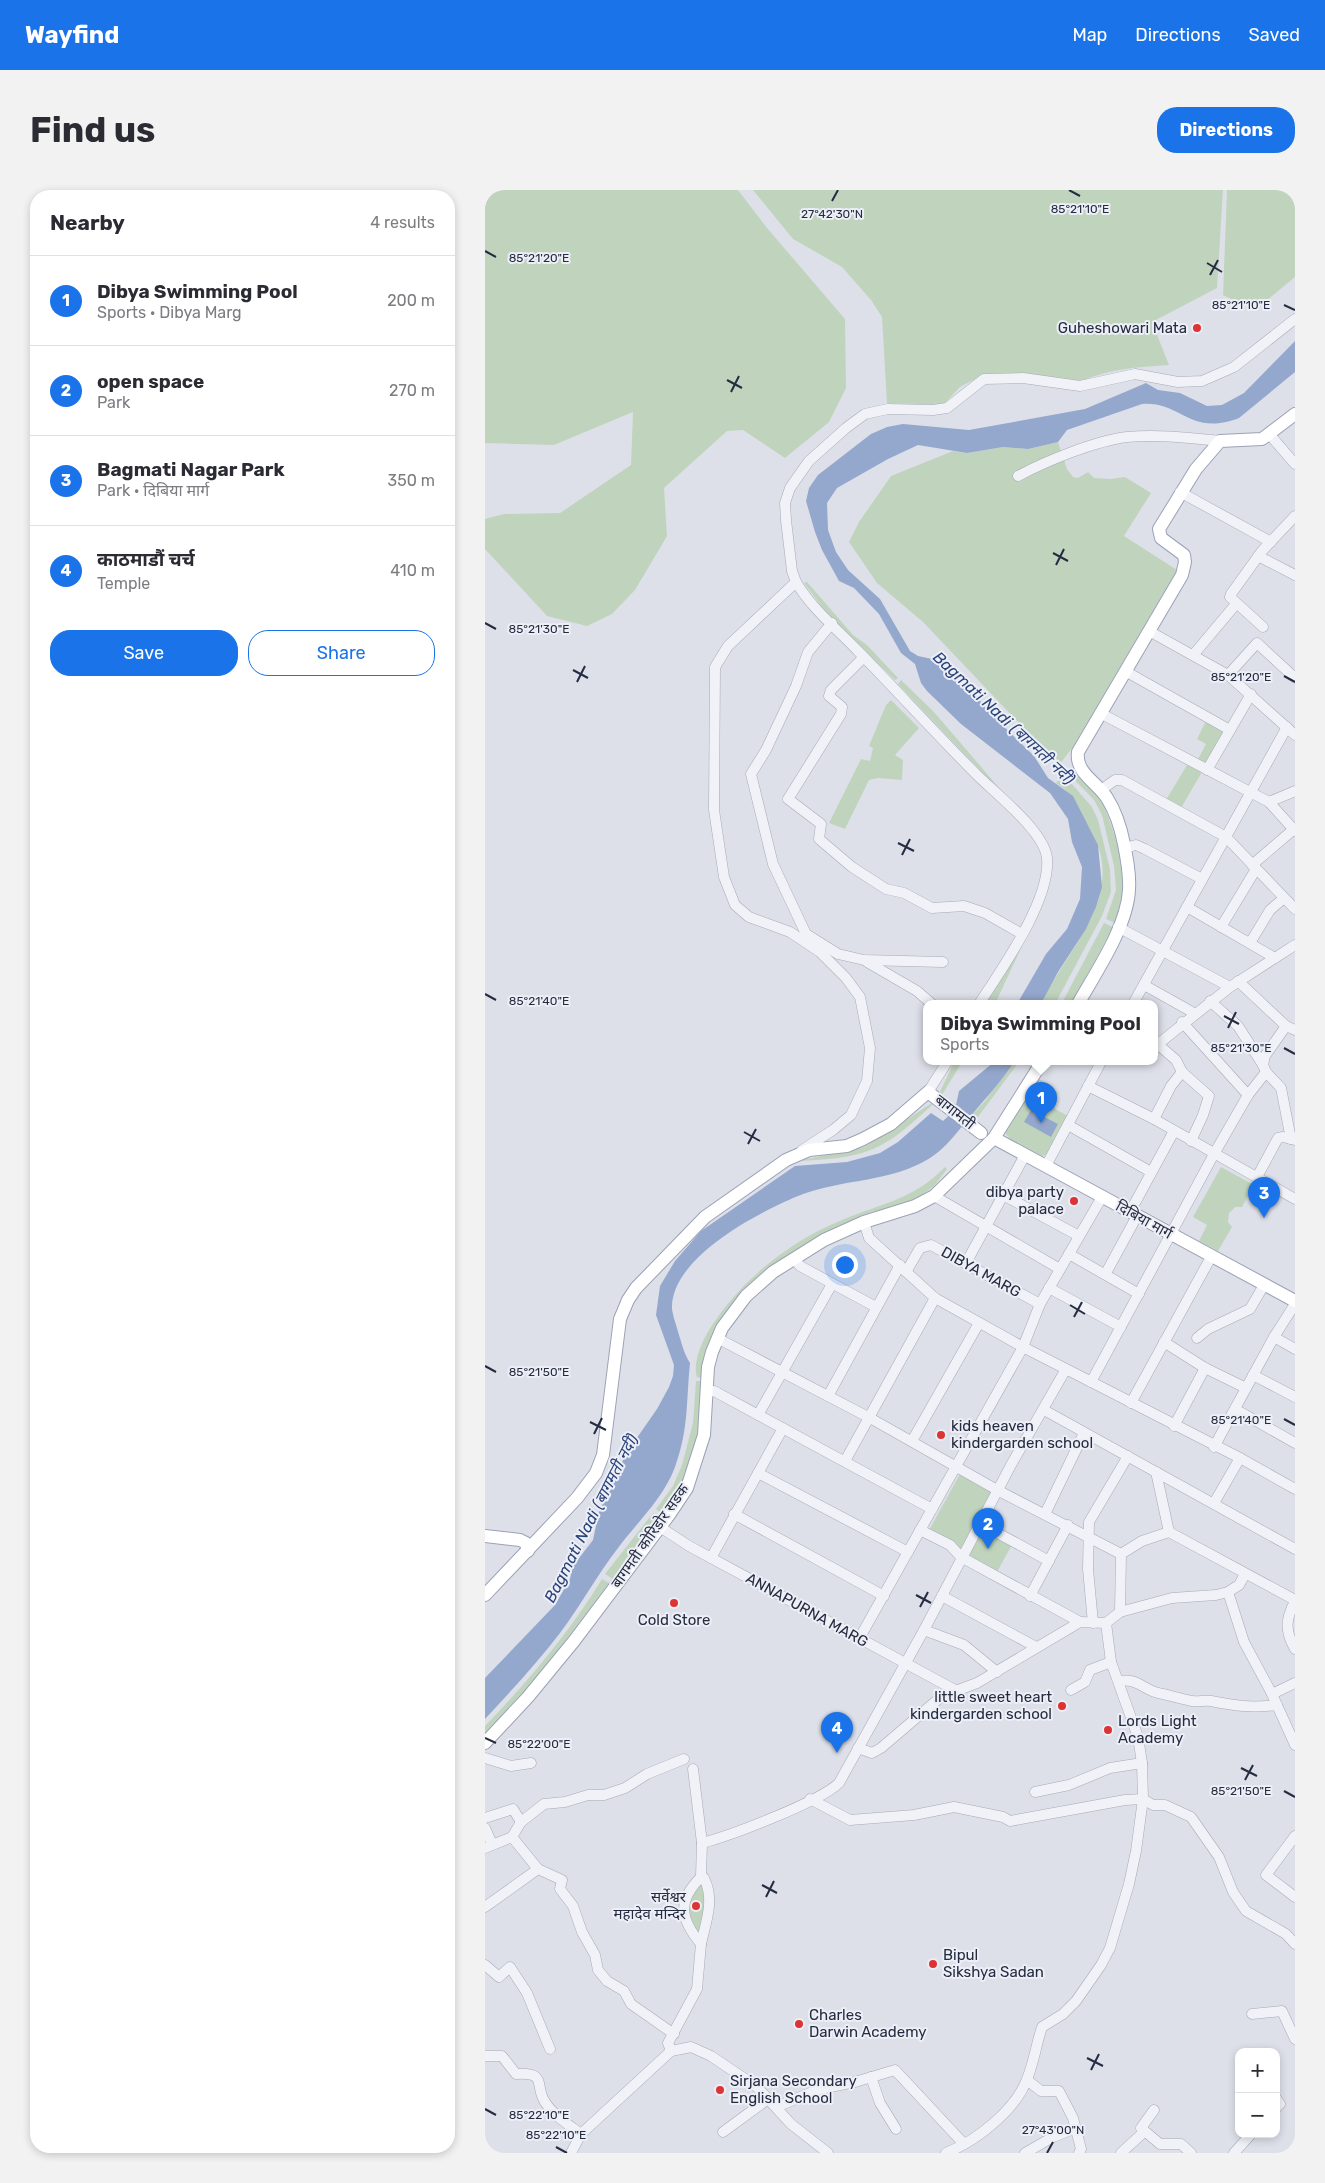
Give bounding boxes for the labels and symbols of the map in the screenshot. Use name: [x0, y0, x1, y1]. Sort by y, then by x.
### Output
text: 85°21'10"E: [1051, 202, 1109, 216]
text: 27°42'30"N: [801, 207, 863, 221]
text: 85°21'20"E: [509, 251, 569, 265]
text: 85°21'10"E: [1212, 298, 1270, 312]
place label: Guheshowari Mata: [1058, 319, 1187, 337]
marker: Guheshowari Mata: [1191, 322, 1203, 334]
text: 85°21'30"E: [509, 622, 569, 636]
water label: Bagmati Nadi (बागमती नदी): [929, 647, 1079, 789]
text: 85°21'20"E: [1211, 670, 1271, 684]
text: 85°21'40"E: [509, 994, 569, 1008]
text: 85°21'30"E: [1211, 1041, 1271, 1055]
pin: 1: [1025, 1082, 1057, 1123]
street label: बागामती: [931, 1091, 980, 1134]
pin: 3: [1248, 1177, 1280, 1218]
place label: dibya party palace: [986, 1183, 1064, 1218]
marker: dibya party palace: [1068, 1195, 1080, 1207]
street label: दिबिया मार्ग: [1113, 1197, 1176, 1243]
street label: DIBYA MARG: [938, 1243, 1024, 1301]
your location: [832, 1252, 858, 1278]
text: 85°21'50"E: [509, 1365, 569, 1379]
text: 85°21'40"E: [1211, 1413, 1271, 1427]
place label: kids heaven kindergarden school: [951, 1417, 1093, 1452]
marker: kids heaven kindergarden school: [935, 1429, 947, 1441]
water label: Bagmati Nadi (बागमती नदी): [540, 1430, 642, 1605]
street label: बागमती कोरिडोर सडक: [607, 1480, 693, 1591]
pin: 2: [972, 1508, 1004, 1549]
street label: ANNAPURNA MARG: [743, 1569, 871, 1651]
marker: Cold Store: [668, 1597, 680, 1609]
place label: Cold Store: [638, 1611, 710, 1629]
place label: little sweet heart kindergarden school: [910, 1688, 1052, 1723]
marker: little sweet heart kindergarden school: [1056, 1700, 1068, 1712]
pin: 4: [821, 1712, 853, 1753]
place label: Lords Light Academy: [1118, 1712, 1197, 1747]
marker: Lords Light Academy: [1102, 1724, 1114, 1736]
text: 85°22'00"E: [507, 1737, 571, 1751]
text: 85°21'50"E: [1211, 1784, 1271, 1798]
place label: सर्वेश्वर महादेव मन्दिर: [614, 1888, 687, 1923]
marker: सर्वेश्वर महादेव मन्दिर: [690, 1900, 702, 1912]
place label: Bipul Sikshya Sadan: [943, 1946, 1044, 1981]
marker: Bipul Sikshya Sadan: [927, 1958, 939, 1970]
place label: Charles Darwin Academy: [809, 2006, 927, 2041]
marker: Charles Darwin Academy: [793, 2018, 805, 2030]
place label: Sirjana Secondary English School: [730, 2072, 857, 2107]
marker: Sirjana Secondary English School: [714, 2084, 726, 2096]
text: 85°22'10"E: [509, 2108, 569, 2122]
text: 27°43'00"N: [1022, 2123, 1084, 2137]
text: 85°22'10"E: [526, 2128, 586, 2142]

